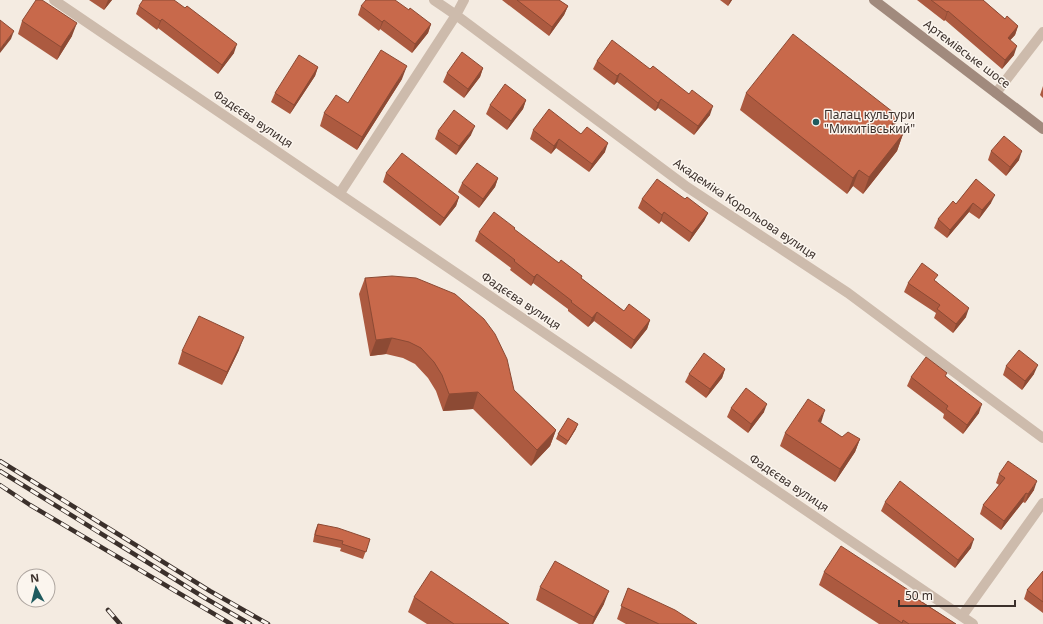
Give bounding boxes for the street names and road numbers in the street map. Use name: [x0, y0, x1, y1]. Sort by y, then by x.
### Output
street label: Артемівське шосе: [920, 15, 1014, 92]
street label: Фадєєва вулиця: [210, 86, 297, 152]
street label: Академіка Корольова вулиця: [670, 154, 820, 263]
street label: Фадєєва вулиця: [478, 268, 565, 334]
street label: Фадєєва вулиця: [746, 450, 833, 516]

